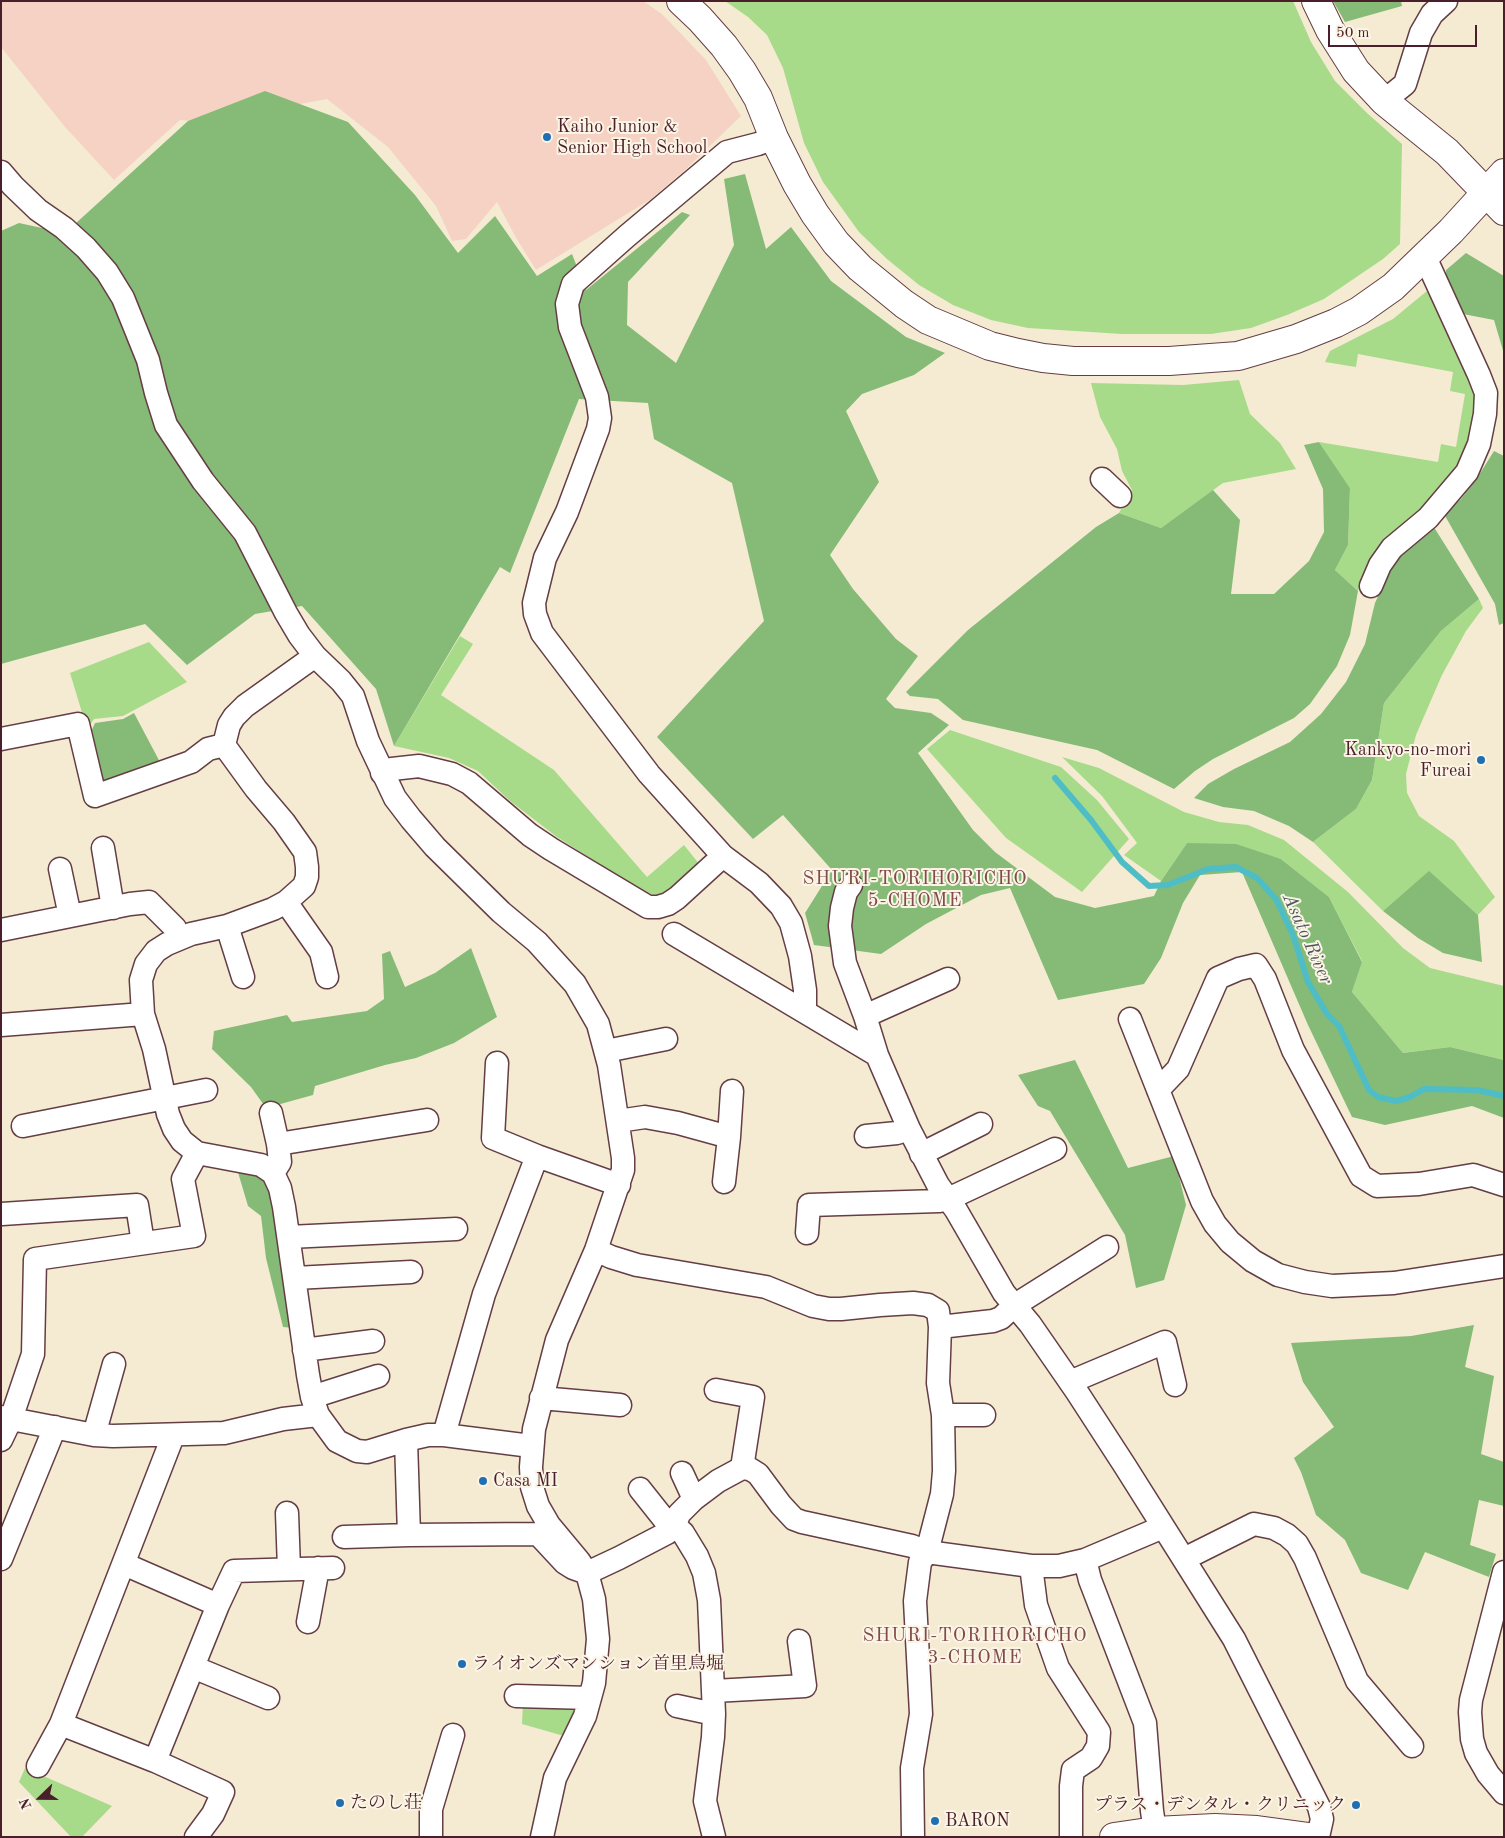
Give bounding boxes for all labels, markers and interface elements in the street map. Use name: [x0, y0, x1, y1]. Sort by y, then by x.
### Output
scale bar: [1330, 15, 1479, 47]
text: 50 m: [1336, 26, 1370, 41]
place label: Kaiho Junior & Senior High School: [557, 116, 707, 158]
marker: Kaiho Junior & Senior High School: [541, 131, 553, 143]
place label: Kankyo-no-mori Fureai: [1344, 739, 1471, 782]
marker: Kankyo-no-mori Fureai: [1475, 754, 1487, 766]
district label: SHURI-TORIHORICHO 5-CHOME: [800, 868, 1030, 912]
water label: Asato River: [1277, 890, 1337, 988]
place label: Casa MI: [493, 1470, 558, 1492]
marker: Casa MI: [477, 1475, 489, 1487]
district label: SHURI-TORIHORICHO 3-CHOME: [860, 1625, 1090, 1669]
place label: ライオンズマンション首里鳥堀: [472, 1653, 724, 1675]
marker: ライオンズマンション首里鳥堀: [456, 1658, 468, 1670]
north arrow: [15, 1773, 65, 1823]
place label: たのし荘: [350, 1792, 422, 1814]
place label: プラス・デンタル・クリニック: [1094, 1794, 1346, 1816]
text: N: [18, 1796, 35, 1811]
marker: たのし荘: [334, 1797, 346, 1809]
marker: プラス・デンタル・クリニック: [1350, 1799, 1362, 1811]
place label: BARON: [945, 1810, 1010, 1832]
marker: BARON: [929, 1815, 941, 1827]

